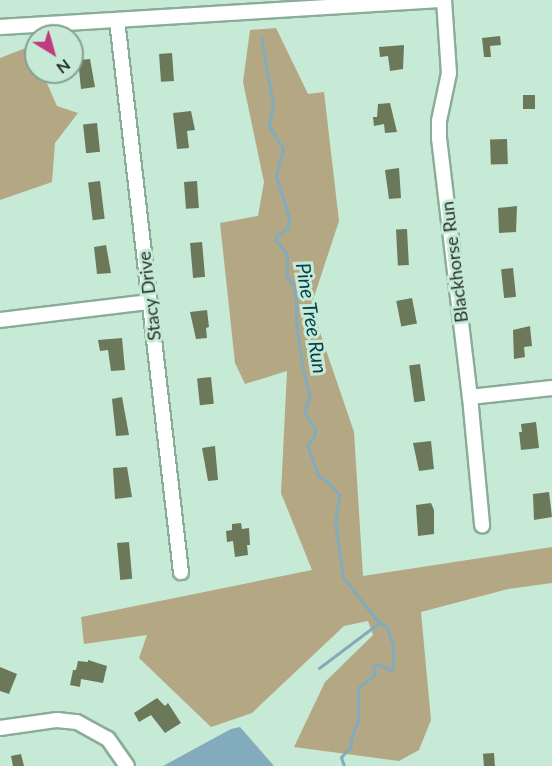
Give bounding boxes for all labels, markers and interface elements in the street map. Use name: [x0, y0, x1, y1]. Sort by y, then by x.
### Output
north arrow: [24, 24, 84, 84]
text: N: [53, 56, 75, 78]
street label: Blackhorse Run: [436, 200, 472, 324]
street label: Stacy Drive: [133, 250, 165, 342]
water label: Pine Tree Run: [291, 261, 333, 375]

